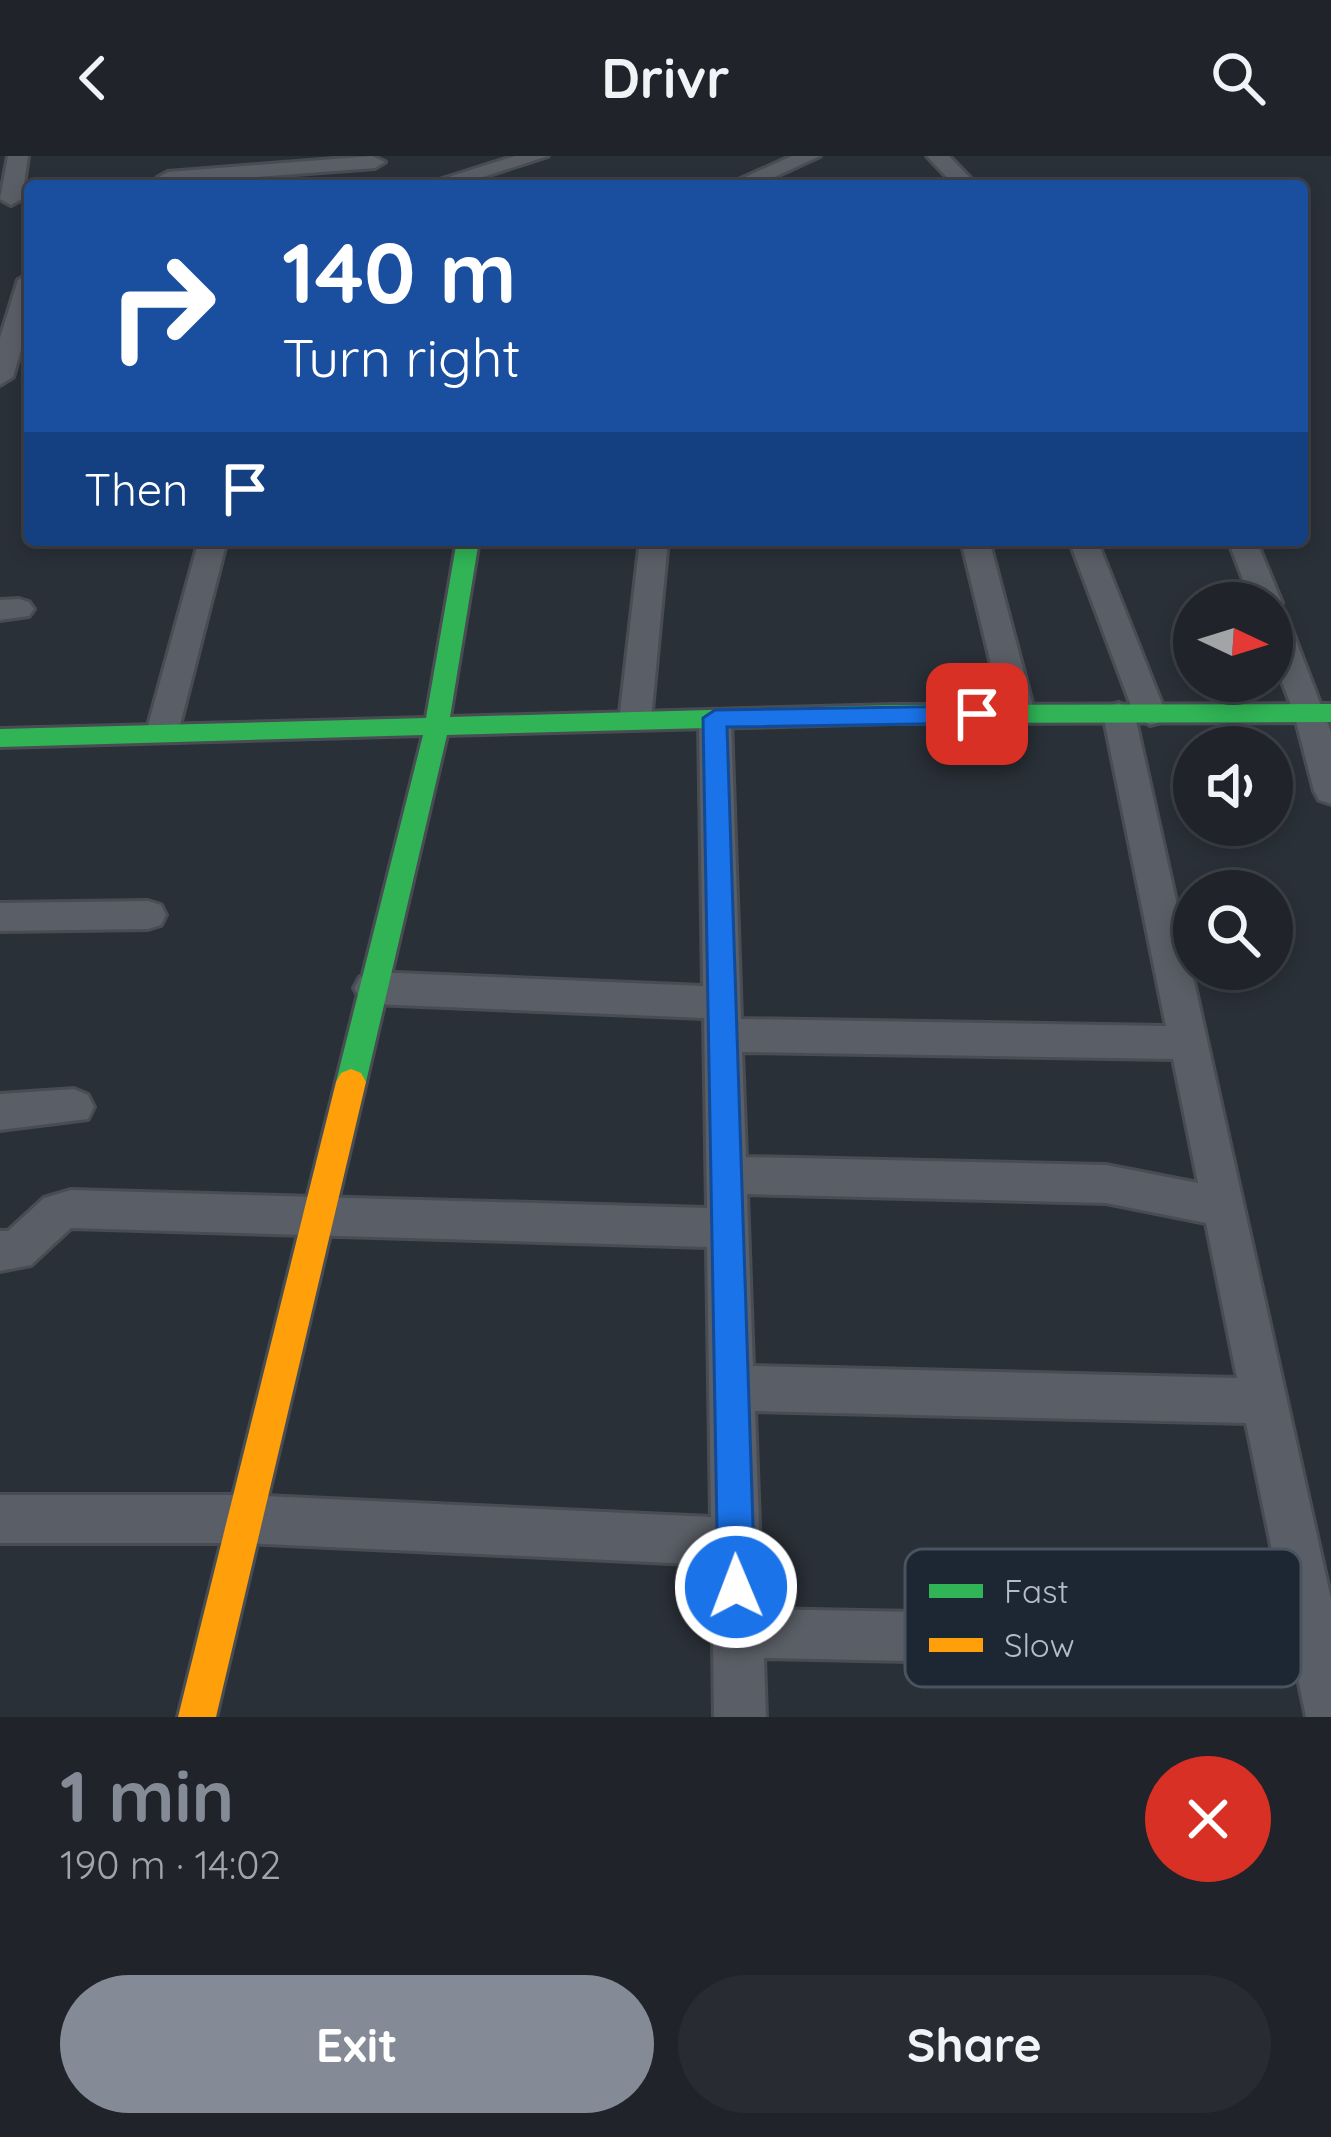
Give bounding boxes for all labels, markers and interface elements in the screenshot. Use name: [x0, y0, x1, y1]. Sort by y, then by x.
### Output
text: Drivr: [601, 44, 730, 112]
icon: back: [60, 45, 126, 111]
icon: search: [1205, 45, 1271, 111]
text: 140 m: [282, 219, 517, 324]
icon: right: [84, 228, 240, 384]
text: Turn right: [282, 323, 521, 391]
icon: arrive: [212, 456, 278, 522]
text: Then: [84, 461, 188, 517]
north arrow: [1173, 582, 1293, 702]
map controls: [1173, 582, 1293, 990]
pin: [926, 663, 1028, 765]
icon: arrive: [944, 681, 1010, 747]
button: sound: [1173, 726, 1293, 846]
button: search: [1173, 870, 1293, 990]
position arrow: [673, 1524, 799, 1650]
legend: [905, 1549, 1301, 1687]
text: Fast: [1004, 1570, 1069, 1611]
text: Slow: [1004, 1624, 1075, 1665]
text: 1 min: [60, 1750, 234, 1840]
button: close: [1145, 1756, 1271, 1882]
text: 190 m · 14:02: [60, 1840, 281, 1889]
button: Exit: [60, 1975, 654, 2113]
button: Share: [678, 1975, 1271, 2113]

